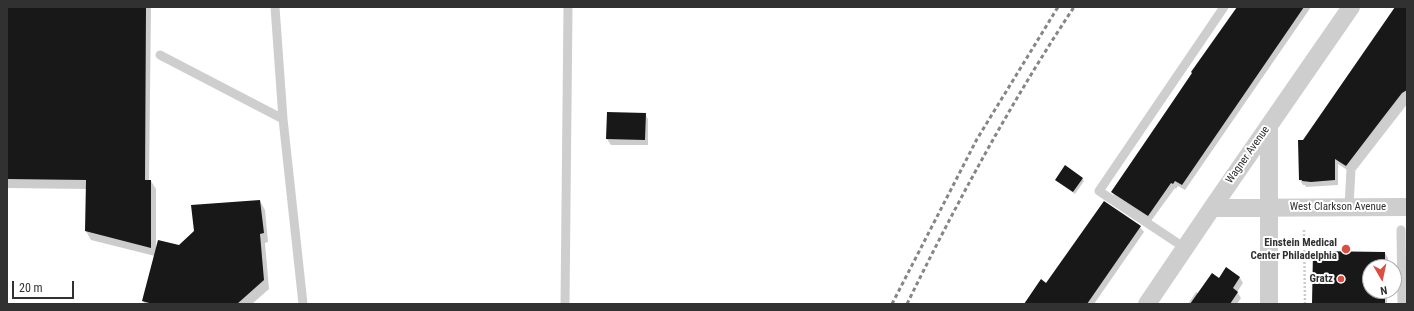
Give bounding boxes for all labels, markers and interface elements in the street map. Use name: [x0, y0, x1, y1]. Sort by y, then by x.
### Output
street label: Wagner Avenue: [1223, 124, 1273, 186]
street label: West Clarkson Avenue: [1290, 200, 1386, 214]
place label: Einstein Medical Center Philadelphia: [1251, 236, 1337, 262]
marker: Einstein Medical Center Philadelphia: [1340, 243, 1352, 255]
north arrow: [1362, 259, 1402, 299]
place label: Gratz: [1310, 272, 1333, 286]
scale bar: [14, 273, 76, 299]
marker: Gratz: [1336, 274, 1346, 284]
text: 20 m: [19, 281, 43, 295]
text: N: [1379, 283, 1388, 297]

